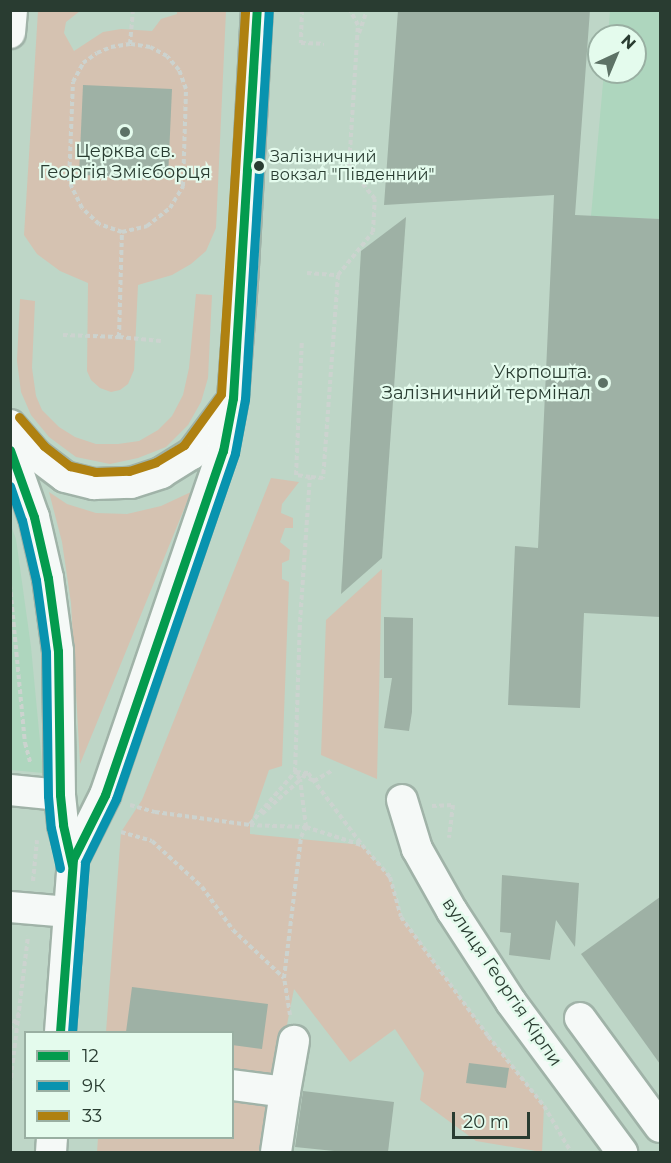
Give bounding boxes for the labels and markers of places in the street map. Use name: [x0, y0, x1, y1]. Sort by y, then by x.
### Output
marker: Церква св. Георгія Змієборця: [118, 125, 132, 139]
place label: Церква св. Георгія Змієборця: [39, 141, 211, 184]
place label: Залізничний вокзал "Південний": [270, 147, 435, 185]
marker: Залізничний вокзал "Південний": [253, 160, 265, 172]
place label: Укрпошта. Залізничний термінал: [382, 362, 591, 404]
marker: Укрпошта. Залізничний термінал: [596, 376, 610, 390]

